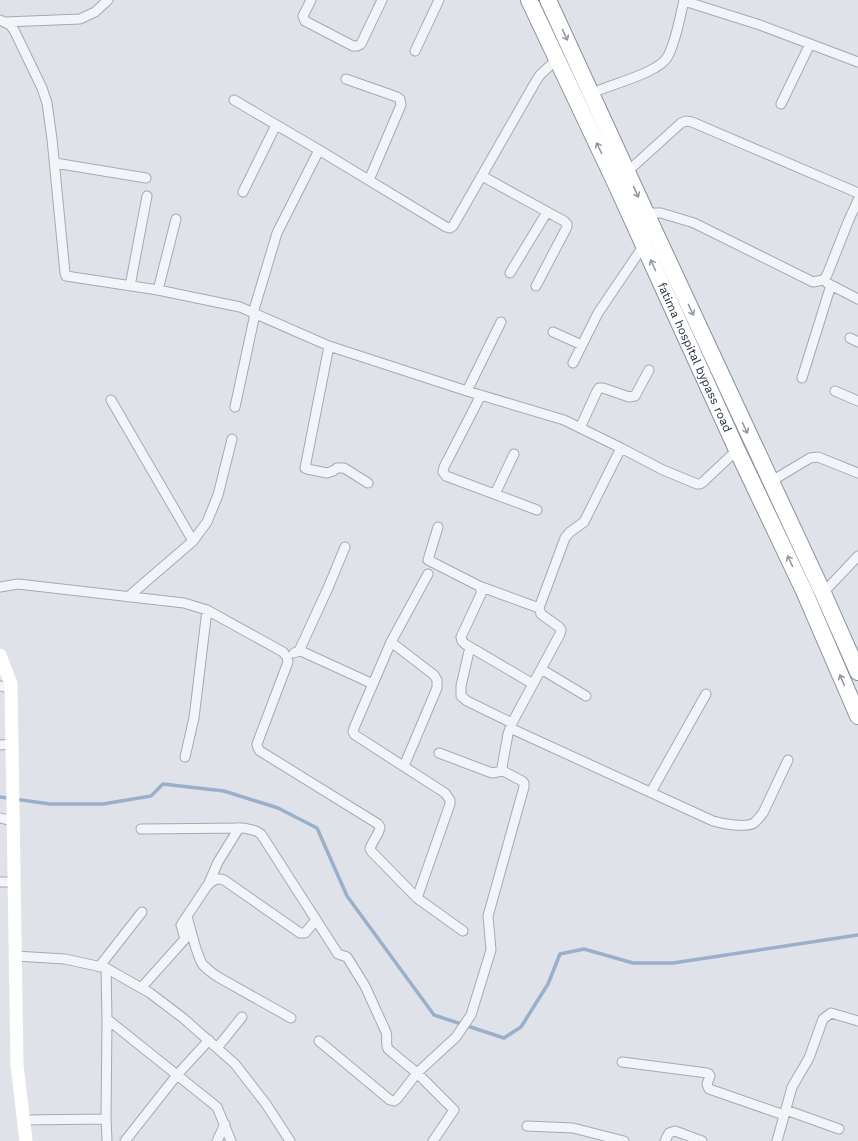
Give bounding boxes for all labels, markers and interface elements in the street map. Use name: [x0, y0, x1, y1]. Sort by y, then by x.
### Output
one-way arrow: [562, 29, 569, 41]
one-way arrow: [595, 142, 602, 154]
one-way arrow: [633, 185, 640, 197]
one-way arrow: [649, 260, 656, 272]
street label: fatima hospital bypass road: [655, 280, 735, 434]
one-way arrow: [688, 304, 695, 316]
one-way arrow: [742, 422, 749, 434]
one-way arrow: [786, 556, 793, 568]
one-way arrow: [838, 675, 846, 687]

